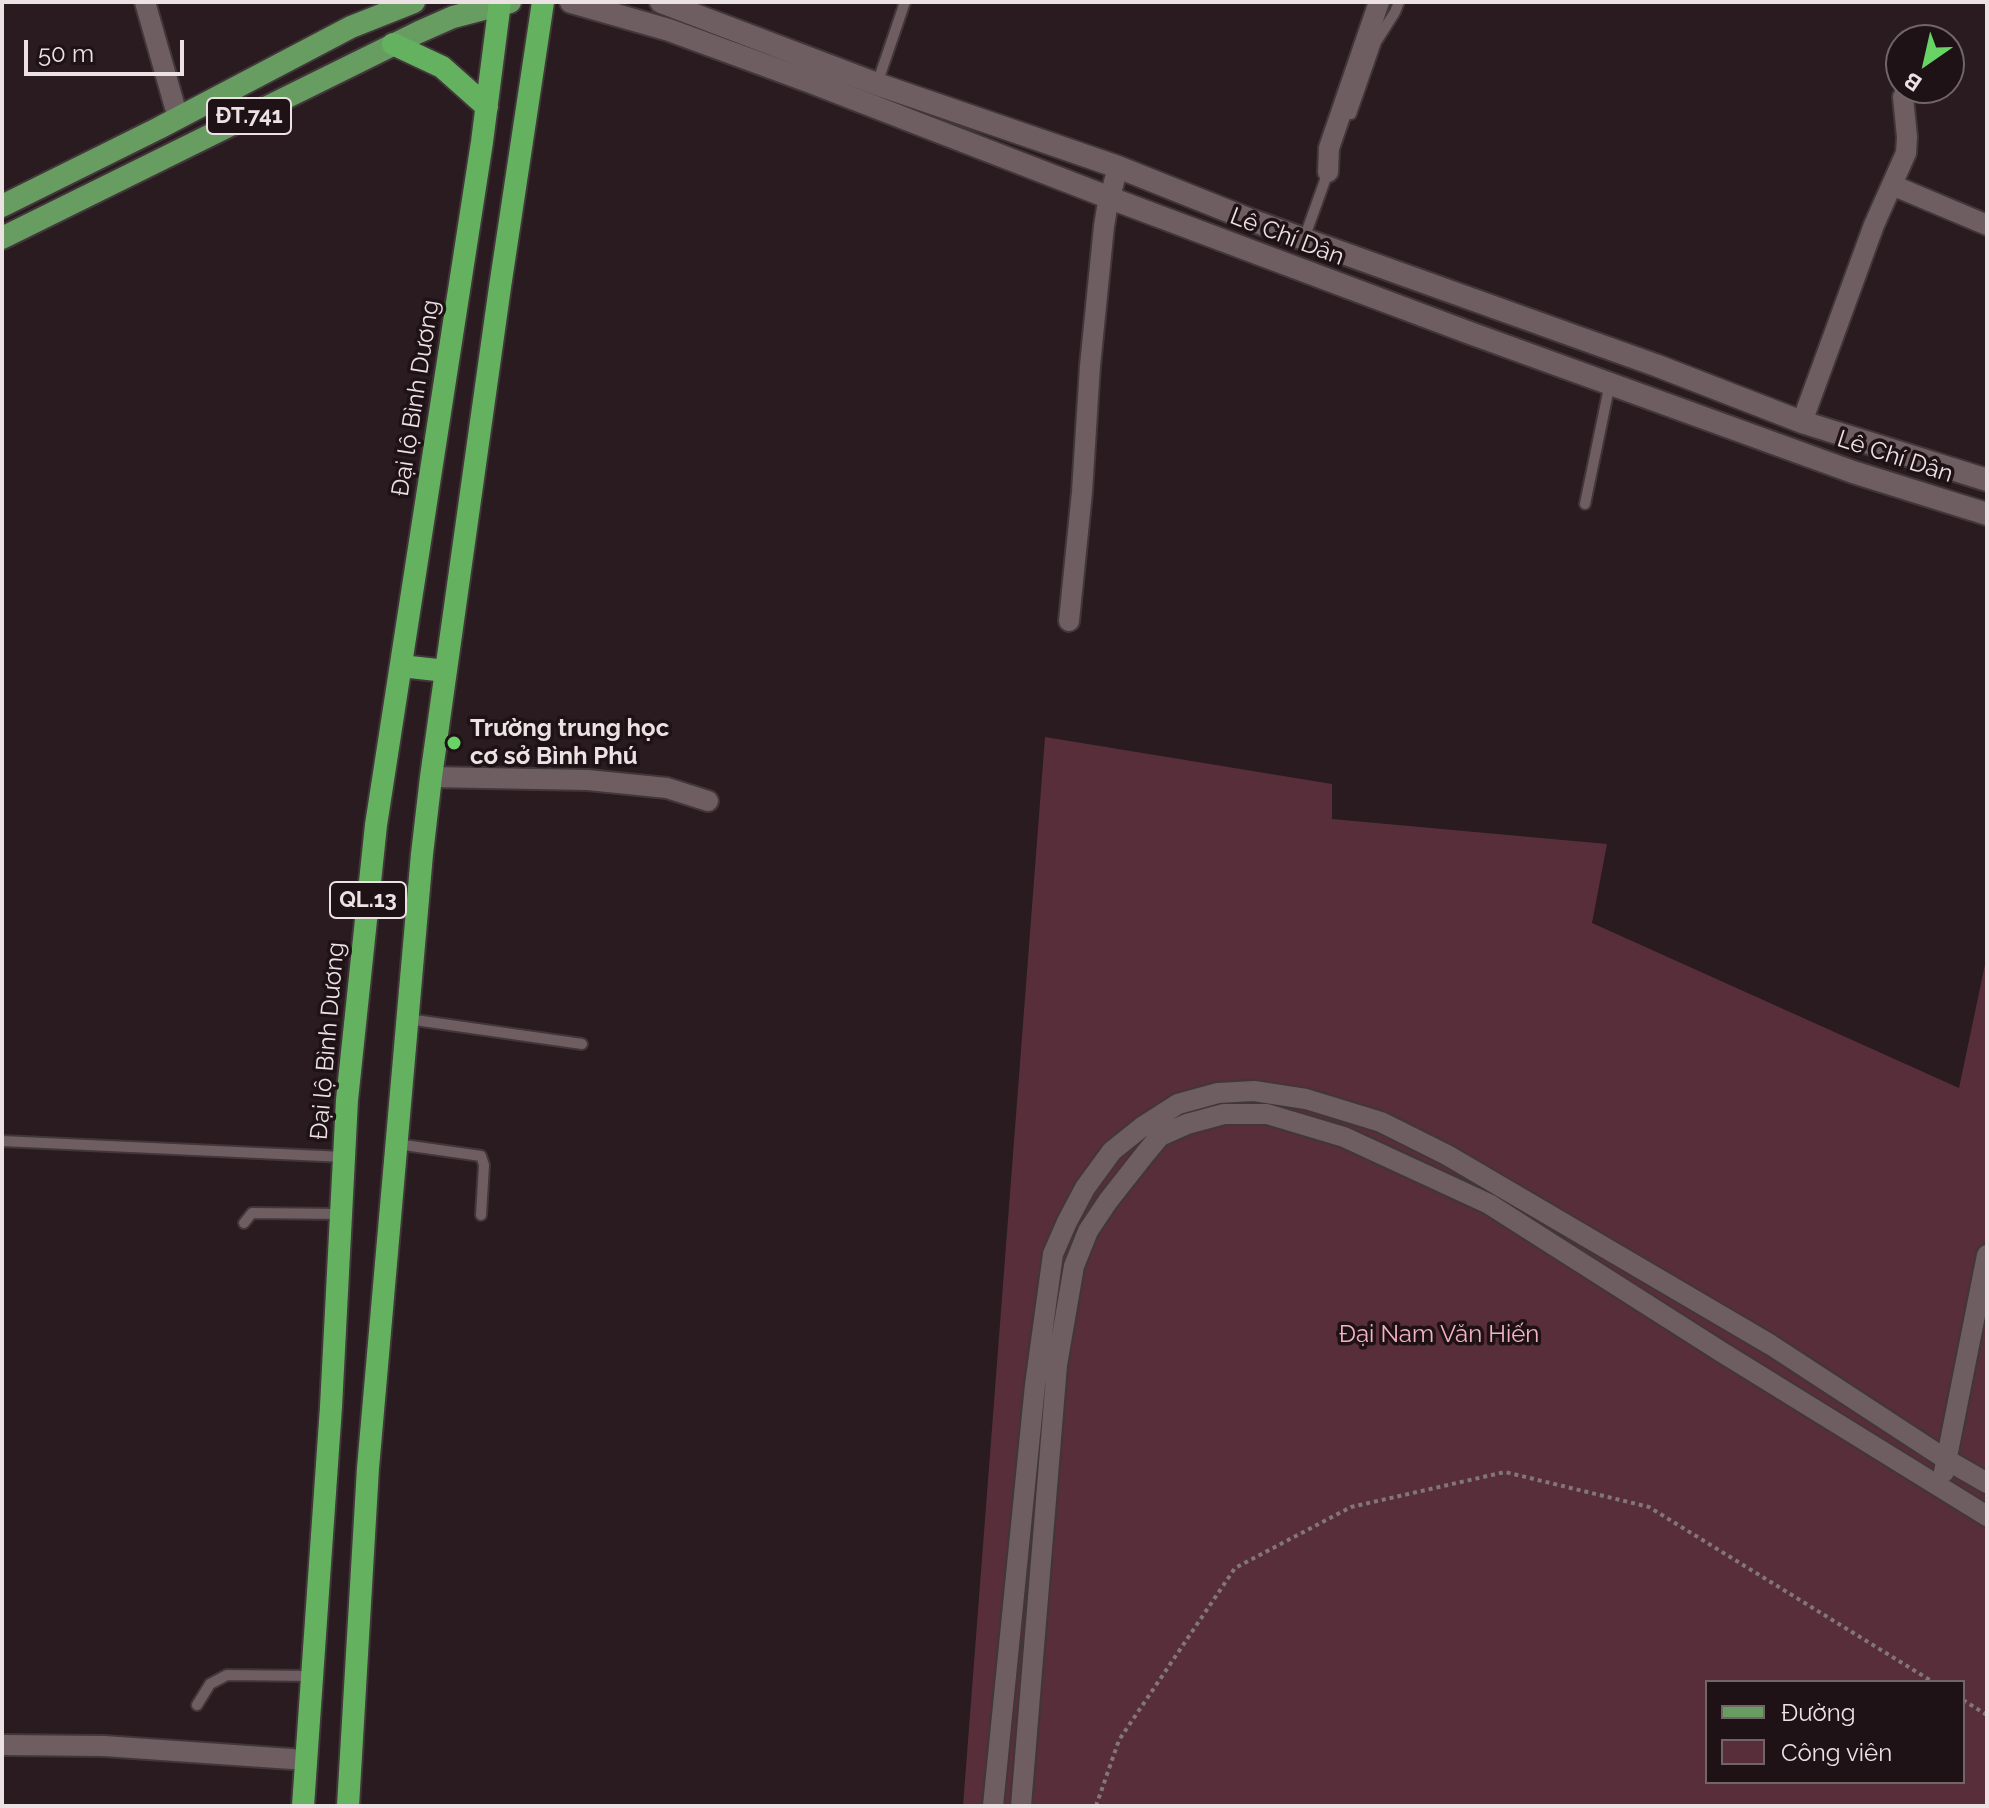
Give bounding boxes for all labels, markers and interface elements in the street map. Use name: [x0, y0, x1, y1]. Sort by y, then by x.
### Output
scale bar: [28, 24, 188, 74]
north arrow: [1885, 24, 1965, 104]
text: 50 m: [38, 39, 94, 68]
text: B: [1899, 67, 1926, 97]
road number: ĐT.741: [207, 98, 291, 134]
street label: Lê Chí Dân: [1226, 202, 1348, 272]
street label: Đại lộ Bình Dương: [386, 298, 446, 498]
street label: Lê Chí Dân: [1834, 425, 1956, 489]
place label: Trường trung học cơ sở Bình Phú: [470, 715, 669, 771]
marker: Trường trung học cơ sở Bình Phú: [445, 734, 463, 752]
road number: QL.13: [330, 882, 406, 918]
street label: Đại lộ Bình Dương: [305, 941, 351, 1141]
park label: Đại Nam Văn Hiến: [1339, 1321, 1539, 1349]
legend: [1705, 1680, 1965, 1784]
text: Đường: [1781, 1698, 1856, 1727]
text: Công viên: [1781, 1738, 1892, 1767]

